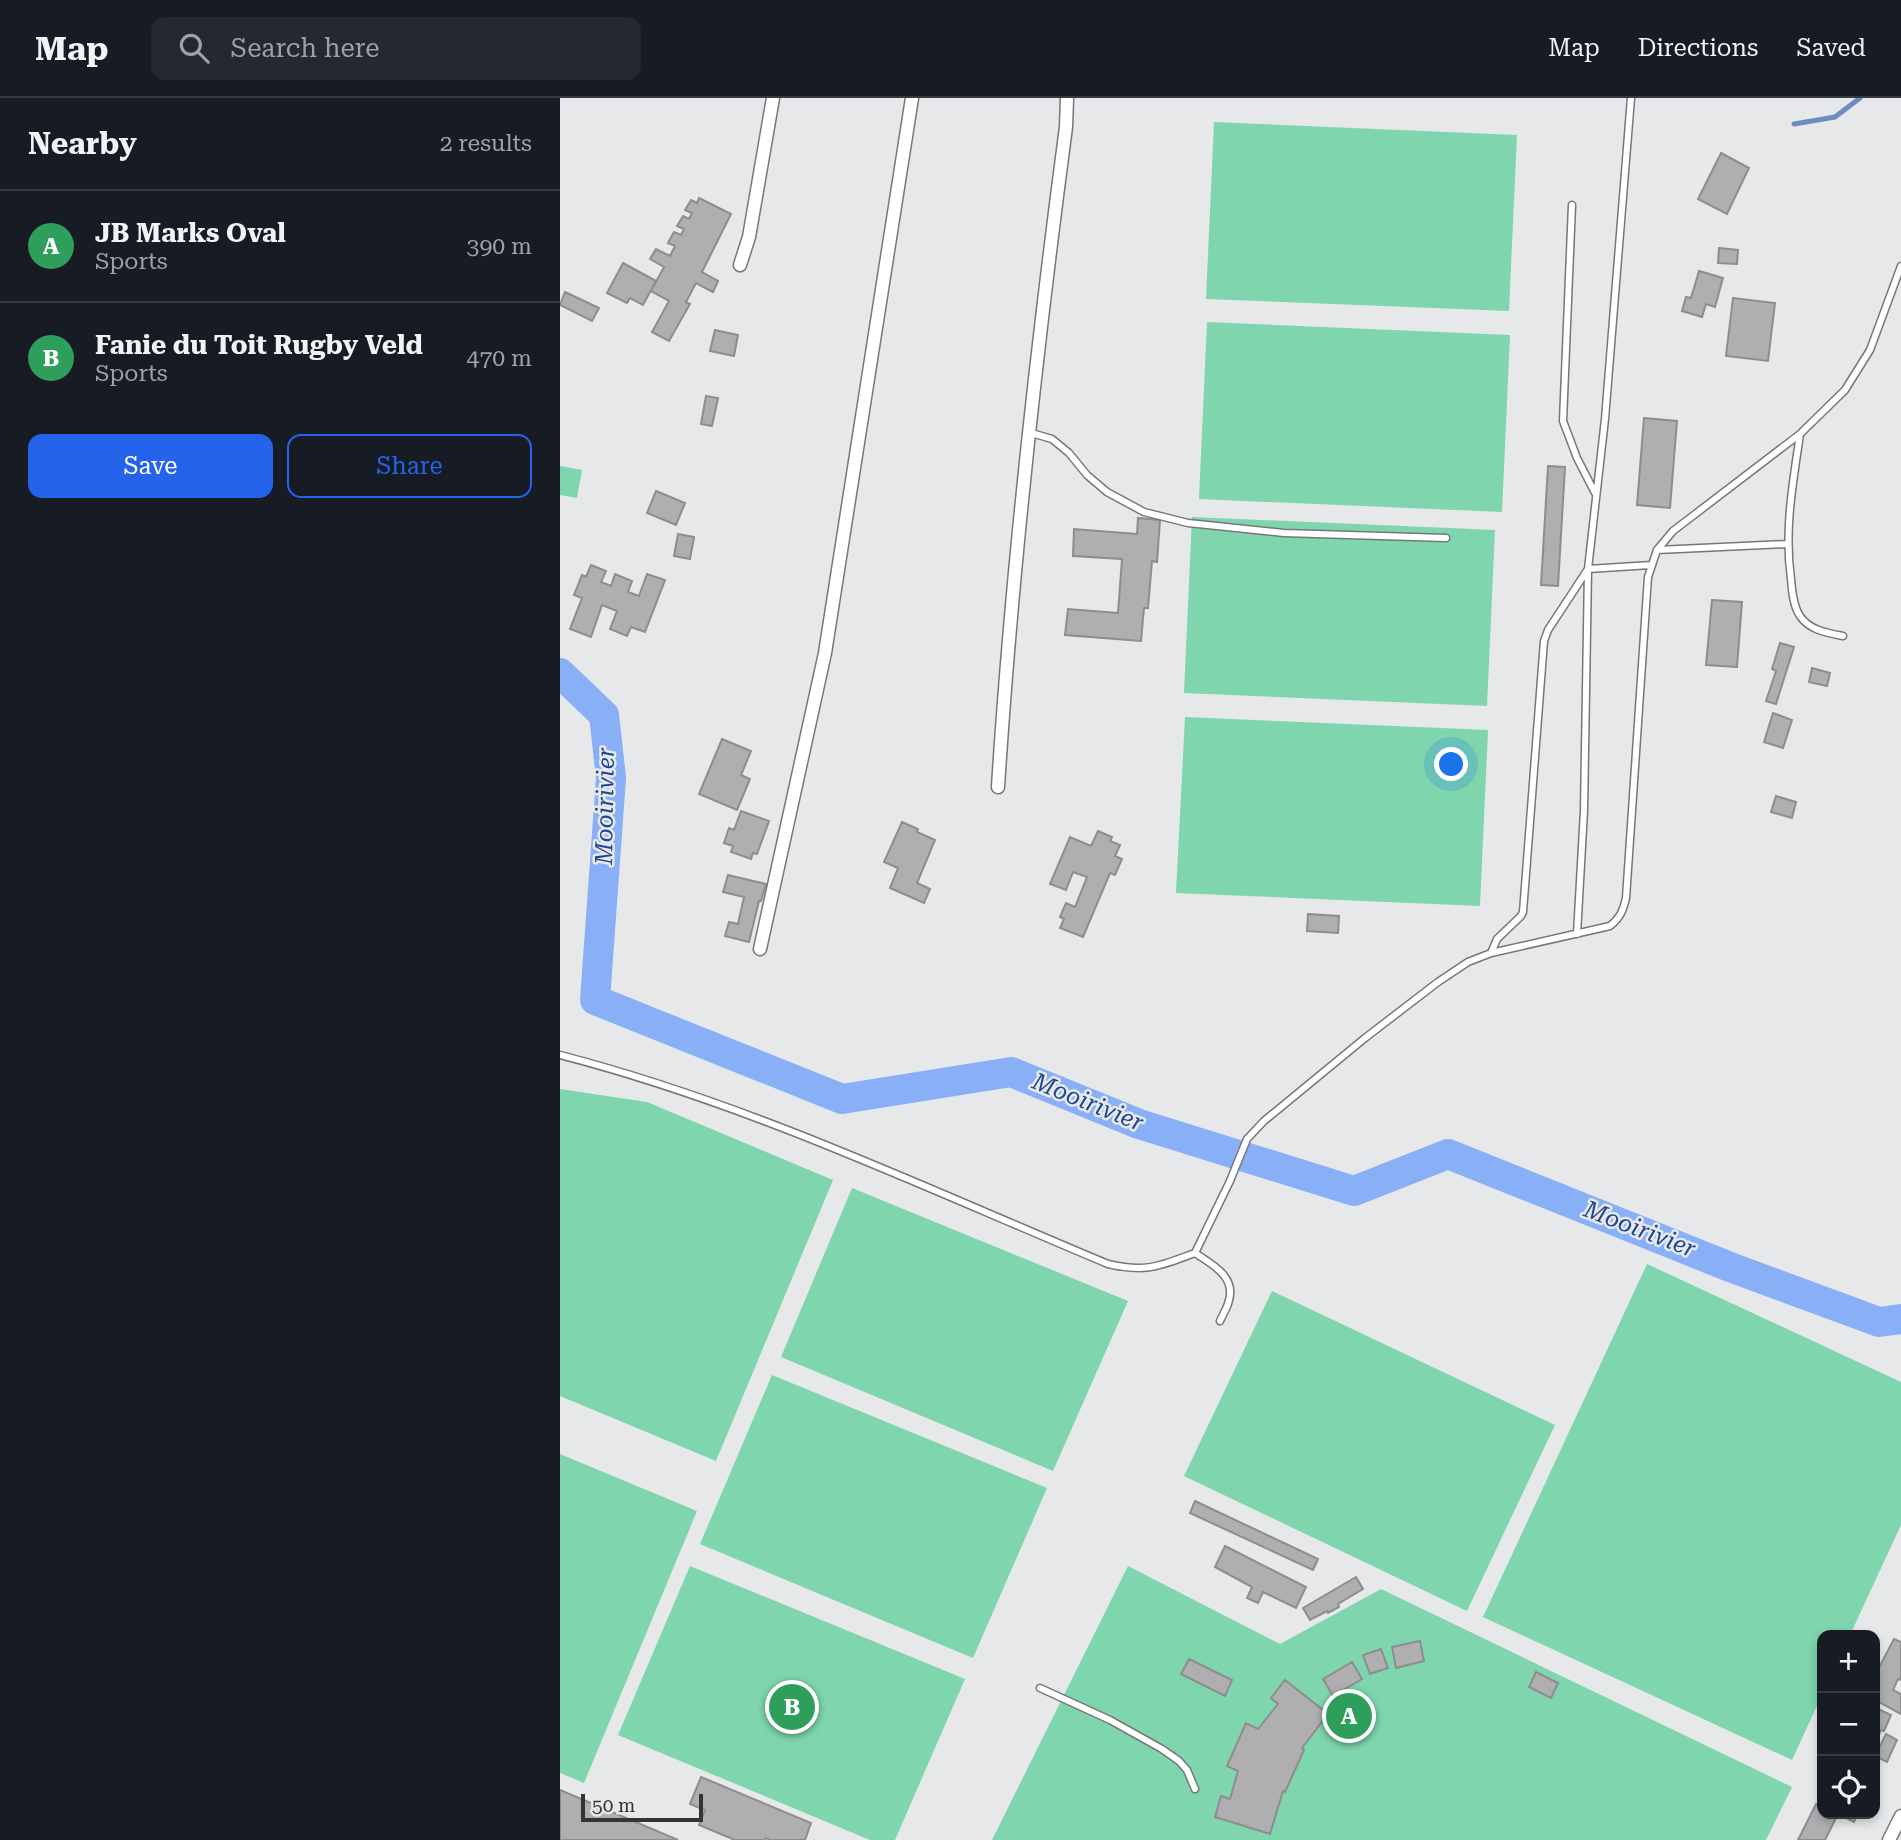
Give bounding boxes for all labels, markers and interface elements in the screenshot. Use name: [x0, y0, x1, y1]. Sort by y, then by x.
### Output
search box: [151, 17, 641, 80]
text: Map: [35, 29, 109, 68]
icon: search: [175, 29, 213, 67]
text: Search here: [231, 33, 380, 63]
text: Map: [1548, 34, 1600, 62]
text: Directions: [1638, 34, 1758, 62]
text: Saved: [1796, 34, 1866, 62]
text: Nearby: [28, 126, 137, 161]
text: 2 results: [440, 130, 532, 157]
text: JB Marks Oval: [95, 218, 286, 248]
text: A: [43, 233, 59, 260]
text: 390 m: [467, 233, 532, 260]
text: Sports: [95, 248, 168, 275]
text: Fanie du Toit Rugby Veld: [95, 330, 423, 360]
text: B: [43, 345, 59, 372]
text: 470 m: [467, 345, 532, 372]
text: Sports: [95, 360, 168, 387]
button: Save: [28, 434, 273, 498]
button: Share: [287, 434, 532, 498]
water label: Mooirivier: [590, 747, 620, 866]
your location: [1434, 747, 1468, 781]
water label: Mooirivier: [1027, 1067, 1148, 1137]
water label: Mooirivier: [1579, 1195, 1700, 1263]
map controls: [1817, 1630, 1880, 1819]
button: +: [1817, 1630, 1880, 1693]
pin: B: [769, 1681, 815, 1733]
pin: A: [1326, 1690, 1372, 1742]
button: −: [1817, 1693, 1880, 1756]
button: locate: [1817, 1756, 1880, 1819]
scale bar: [581, 1791, 704, 1823]
text: 50 m: [592, 1794, 635, 1817]

